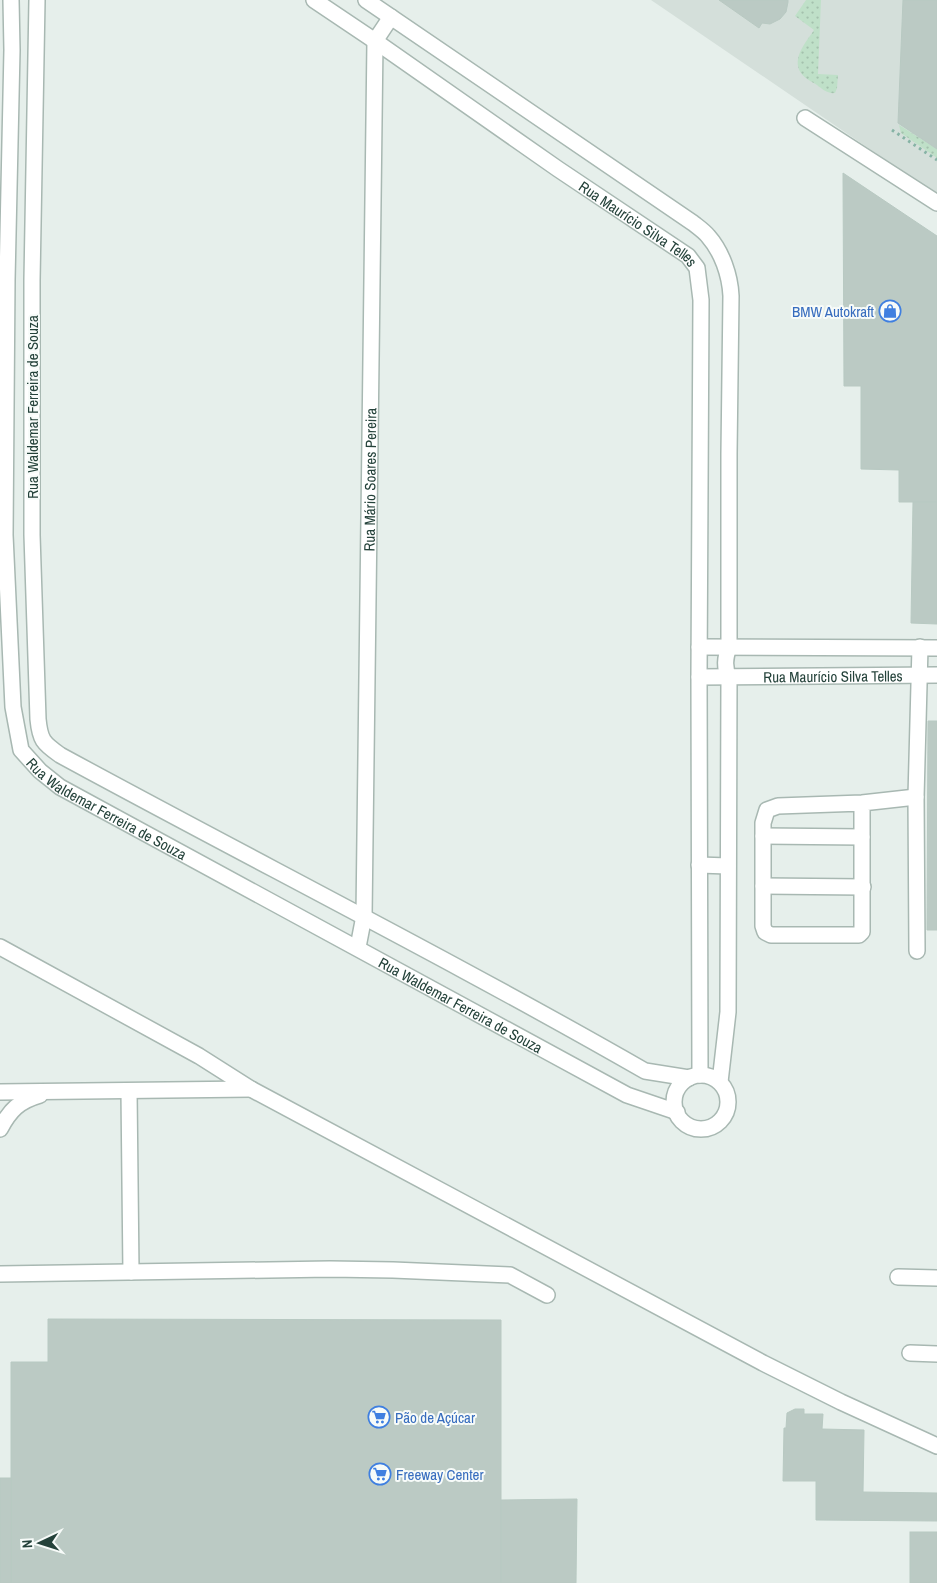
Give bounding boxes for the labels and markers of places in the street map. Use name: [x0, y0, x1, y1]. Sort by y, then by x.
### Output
shop icon: BMW Autokraft: [878, 299, 902, 323]
place label: BMW Autokraft: [792, 301, 875, 322]
supermarket icon: Pão de Açúcar: [367, 1405, 391, 1429]
place label: Pão de Açúcar: [395, 1407, 475, 1428]
supermarket icon: Freeway Center: [368, 1462, 392, 1486]
place label: Freeway Center: [396, 1464, 484, 1485]

